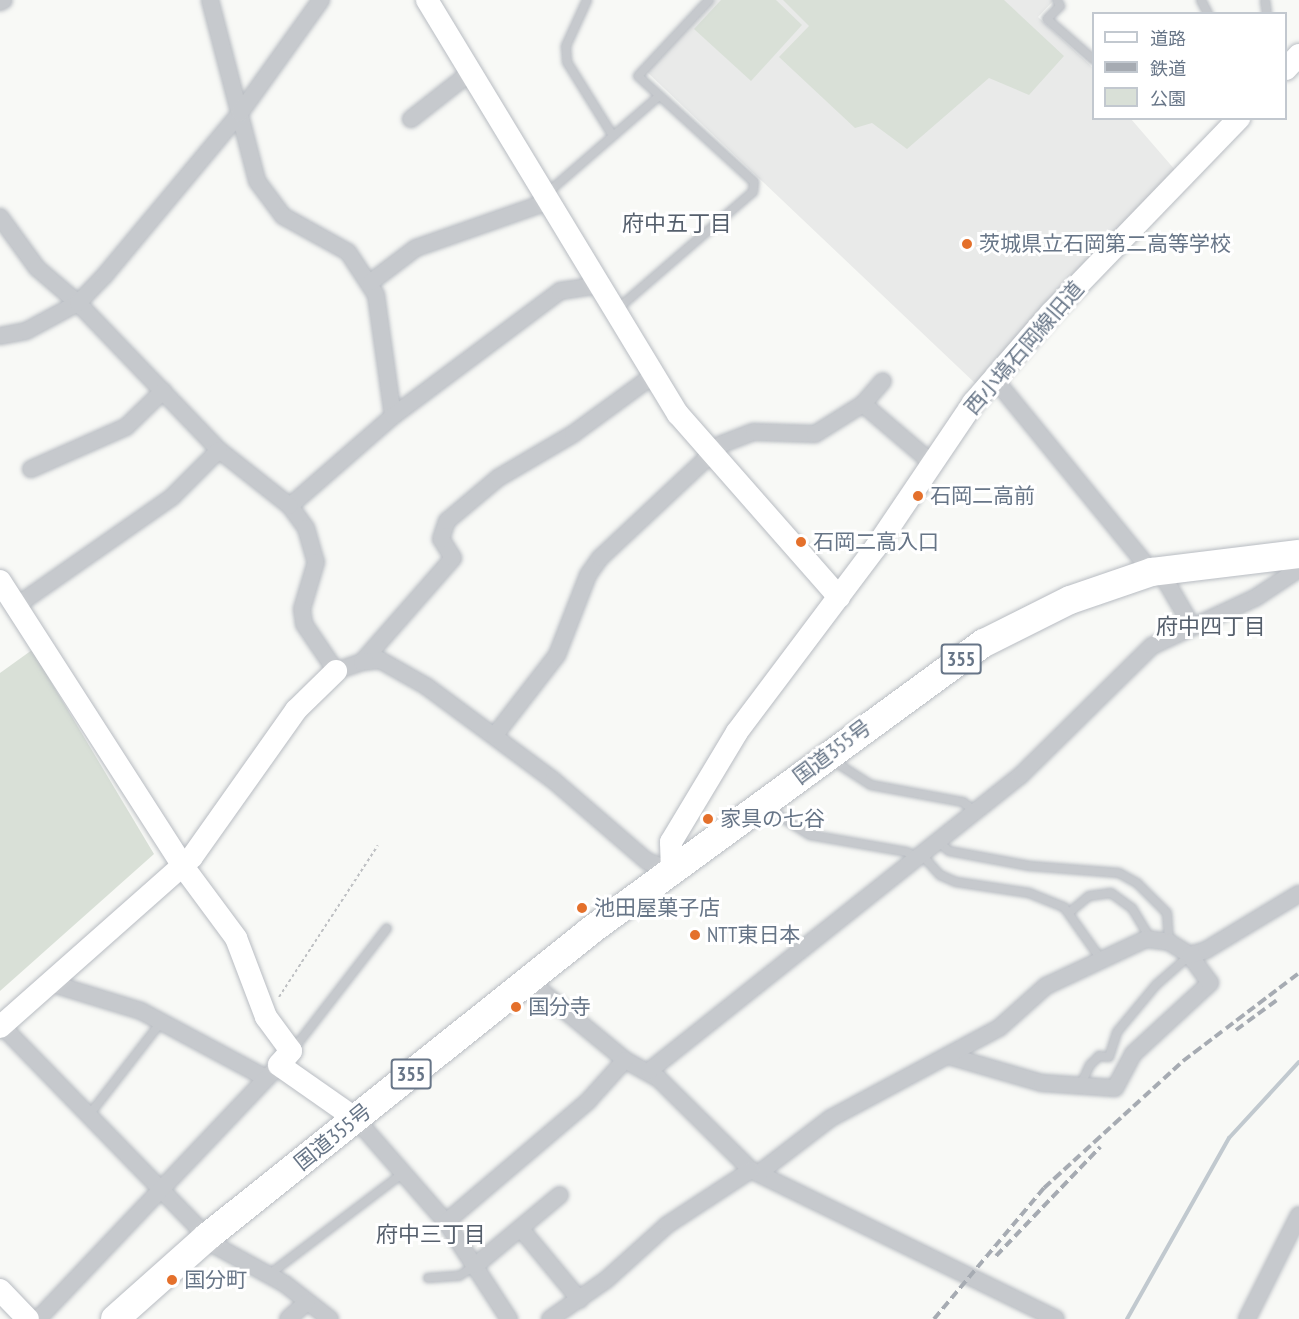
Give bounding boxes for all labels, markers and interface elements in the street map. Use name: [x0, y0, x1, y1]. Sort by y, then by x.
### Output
legend: [1092, 12, 1287, 120]
text: 道路: [1150, 27, 1186, 50]
text: 鉄道: [1150, 57, 1186, 80]
text: 公園: [1150, 87, 1186, 110]
district label: 府中五丁目: [622, 211, 732, 237]
place label: 茨城県立石岡第二高等学校: [979, 231, 1231, 257]
marker: 茨城県立石岡第二高等学校: [960, 237, 974, 251]
street label: 西小塙石岡線旧道: [959, 276, 1089, 420]
place label: 石岡二高前: [930, 483, 1035, 509]
marker: 石岡二高前: [911, 489, 925, 503]
place label: 石岡二高入口: [813, 529, 939, 555]
marker: 石岡二高入口: [794, 535, 808, 549]
district label: 府中四丁目: [1156, 614, 1266, 640]
road number: 355: [940, 642, 982, 676]
street label: 国道355号: [788, 714, 876, 790]
place label: 家具の七谷: [720, 806, 825, 832]
marker: 家具の七谷: [701, 812, 715, 826]
place label: 池田屋菓子店: [594, 895, 720, 921]
marker: 池田屋菓子店: [575, 901, 589, 915]
place label: NTT東日本: [707, 922, 800, 948]
marker: NTT東日本: [688, 928, 702, 942]
place label: 国分寺: [528, 994, 591, 1020]
marker: 国分寺: [509, 1000, 523, 1014]
road number: 355: [390, 1057, 432, 1091]
street label: 国道355号: [290, 1098, 376, 1176]
district label: 府中三丁目: [376, 1222, 486, 1248]
place label: 国分町: [184, 1267, 247, 1293]
marker: 国分町: [165, 1273, 179, 1287]

